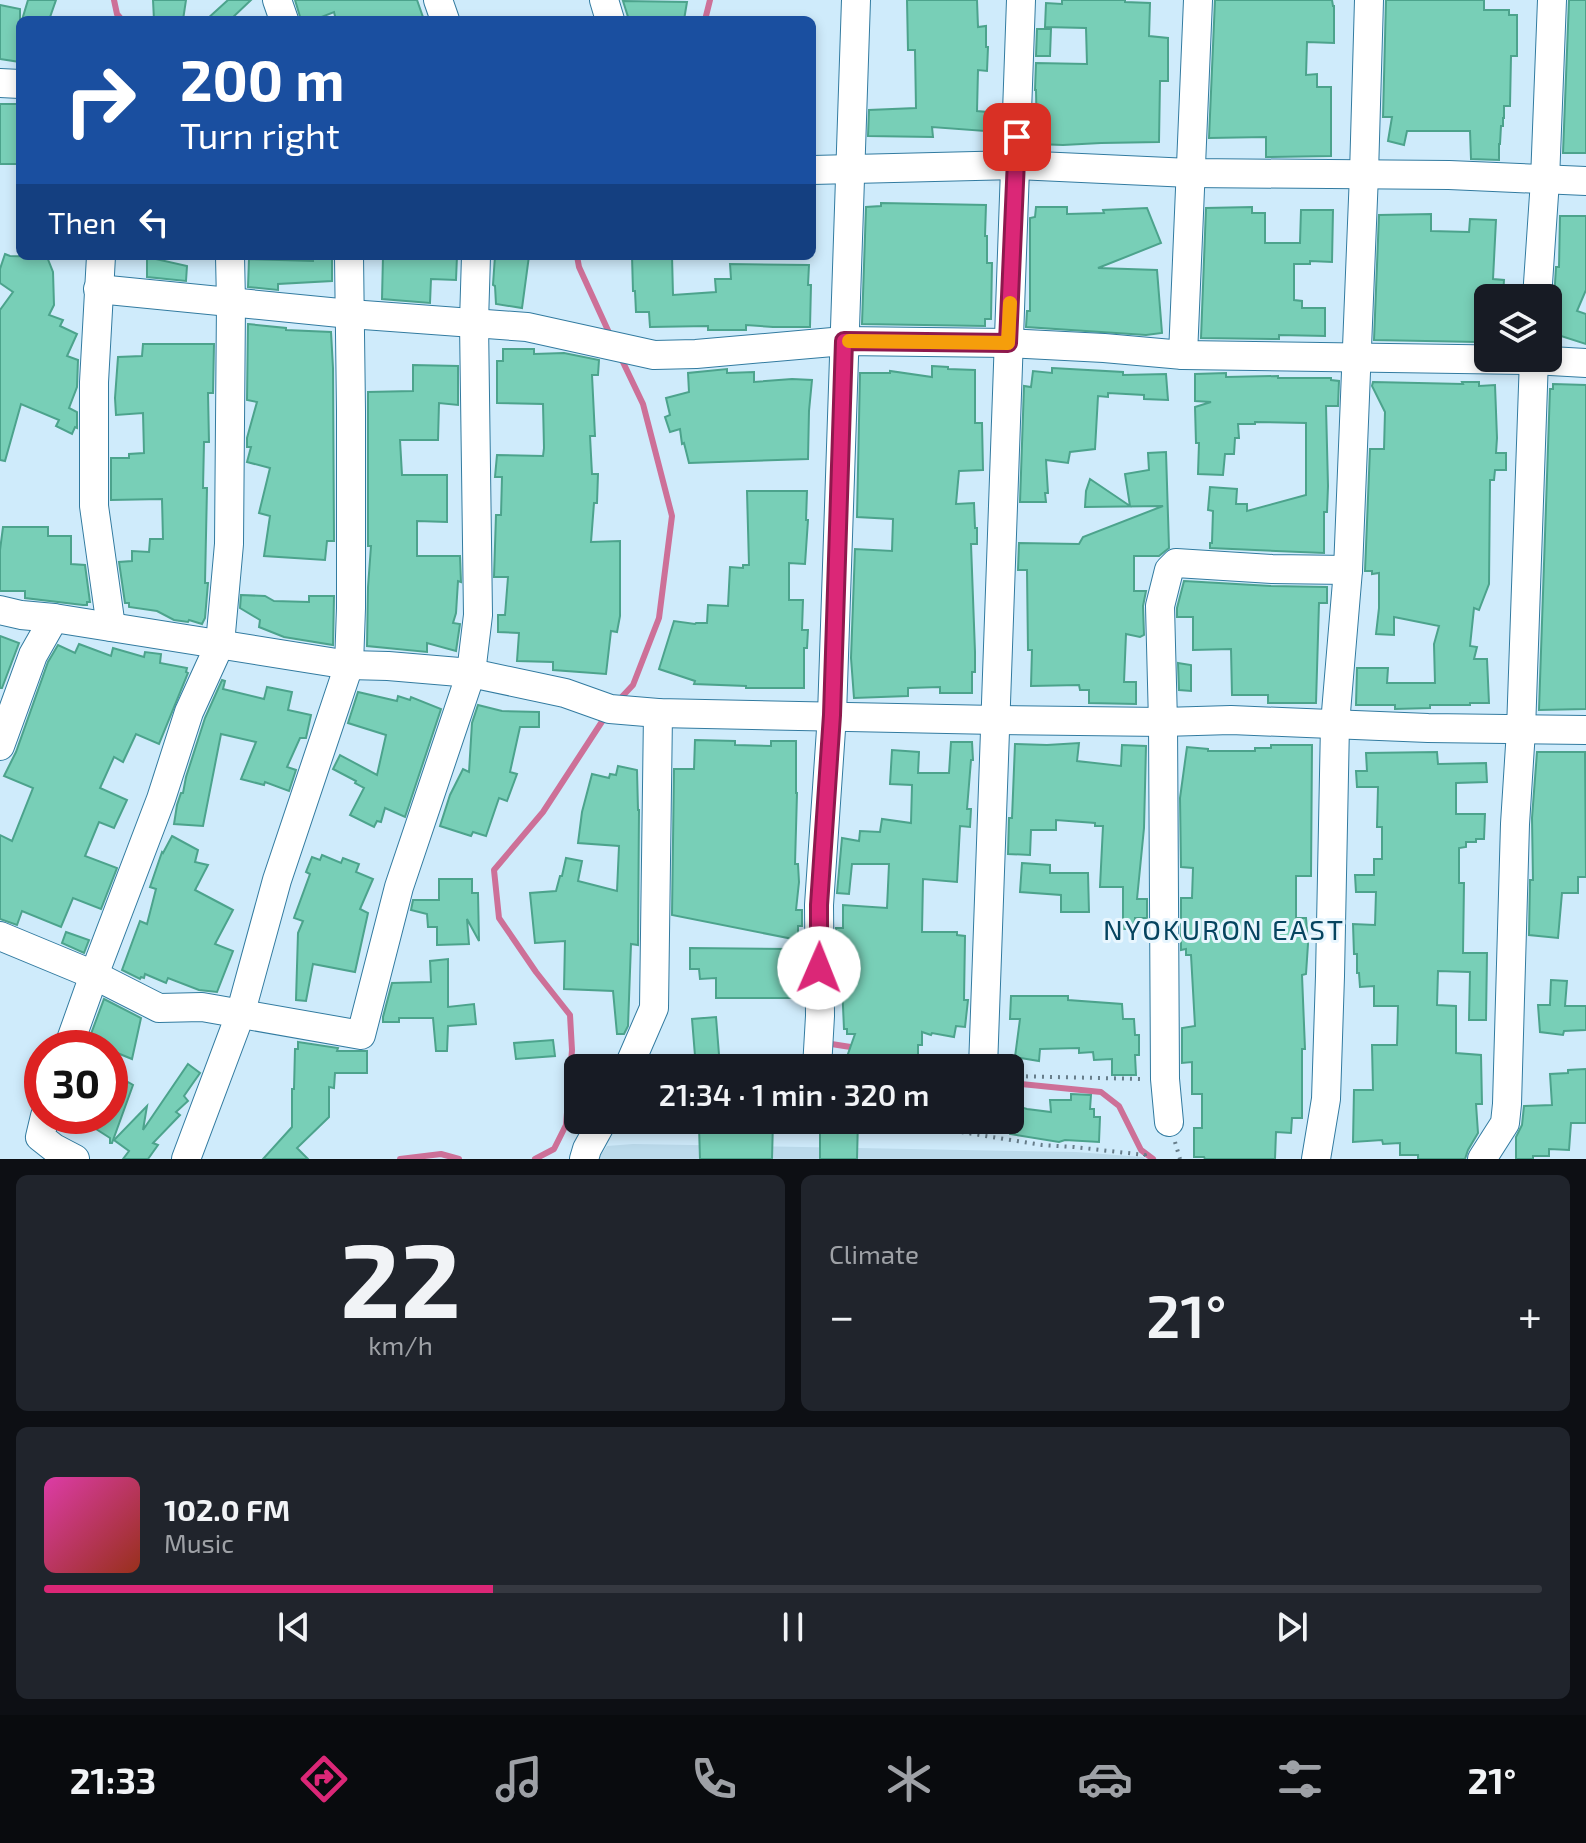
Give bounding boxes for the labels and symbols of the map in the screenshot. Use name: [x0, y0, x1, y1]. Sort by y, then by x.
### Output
pin: [983, 103, 1051, 171]
district label: NYOKURON EAST: [1103, 912, 1345, 946]
position arrow: [777, 926, 861, 1010]
speed limit sign: 30: [24, 1030, 128, 1134]

